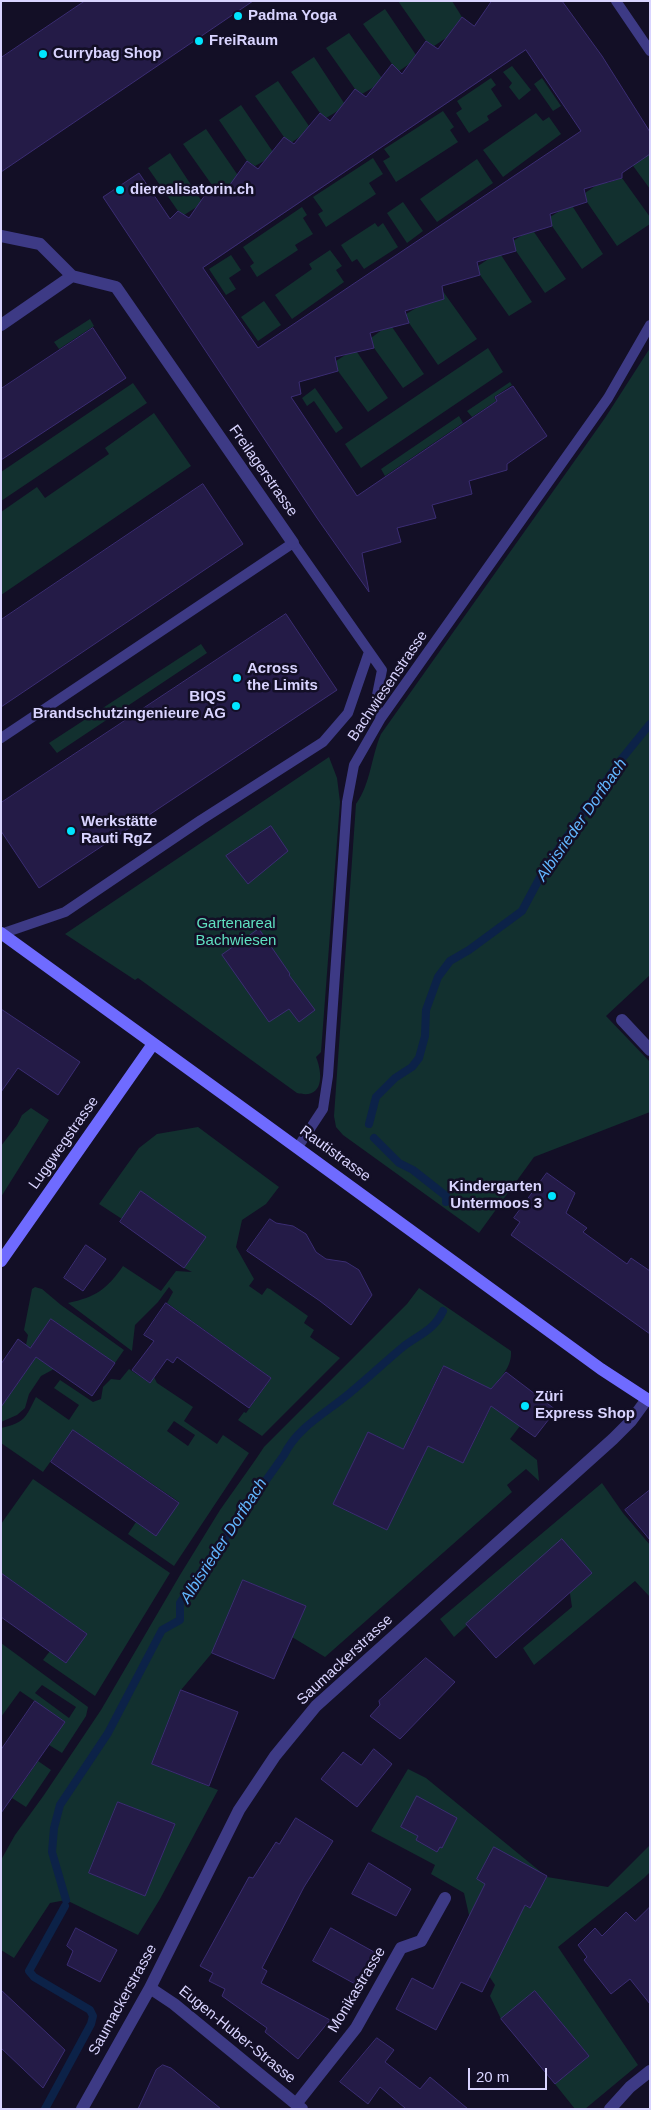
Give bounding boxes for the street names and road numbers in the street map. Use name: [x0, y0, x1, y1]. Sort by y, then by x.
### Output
street label: Freilagerstrasse: [225, 422, 301, 520]
street label: Bachwiesenstrasse: [344, 627, 432, 745]
street label: Luggwegstrasse: [25, 1093, 103, 1193]
street label: Rautistrasse: [296, 1122, 374, 1186]
street label: Saumackerstrasse: [293, 1611, 397, 1709]
street label: Saumackerstrasse: [85, 1941, 161, 2059]
street label: Monikastrasse: [324, 1944, 390, 2036]
street label: Eugen-Huber-Strasse: [175, 1982, 299, 2088]

